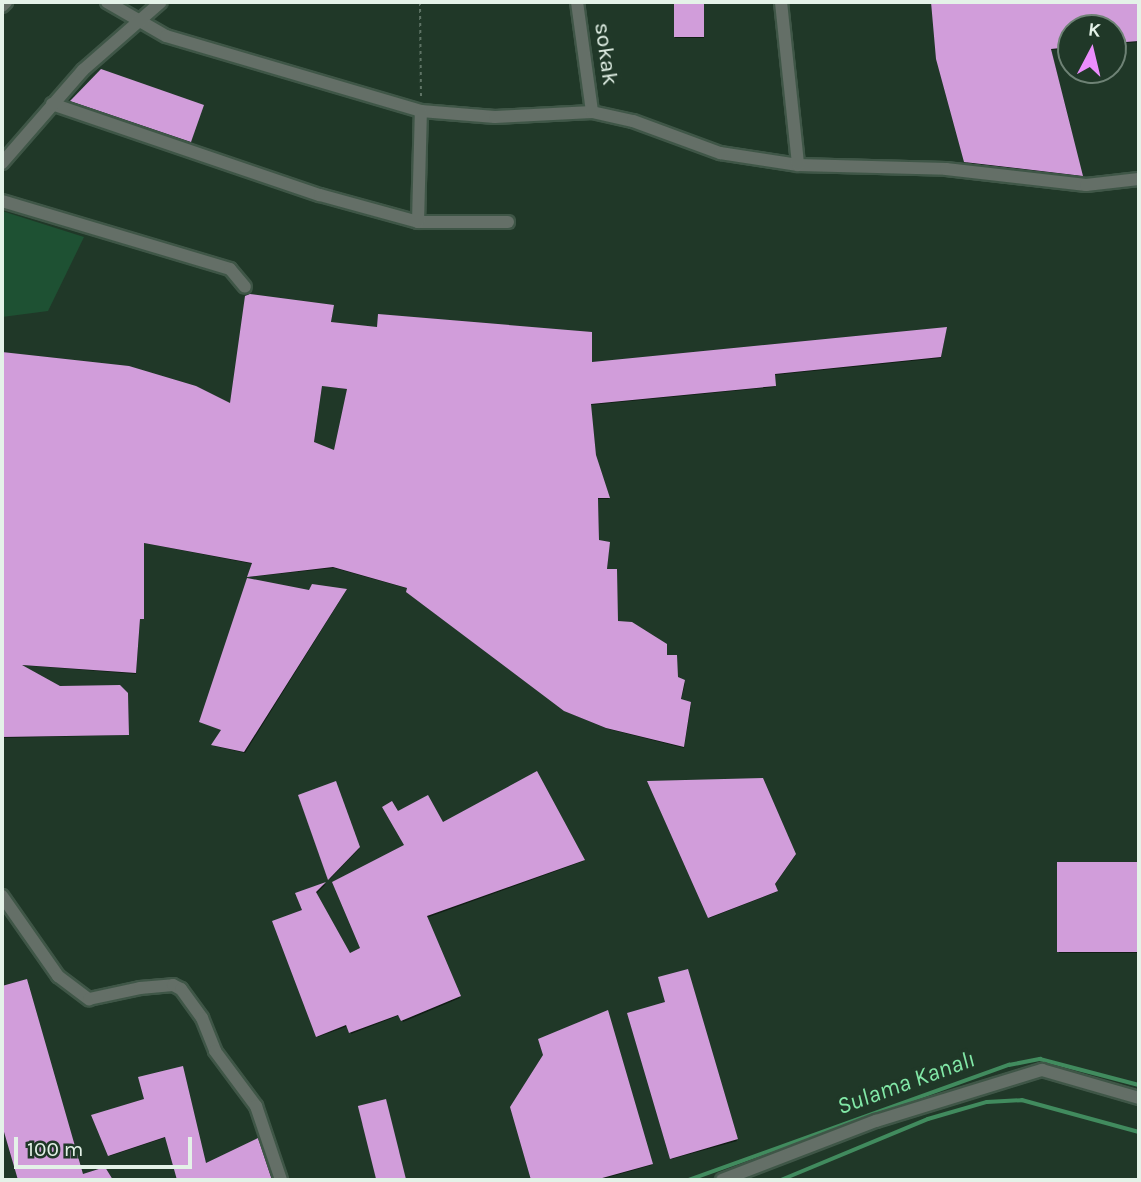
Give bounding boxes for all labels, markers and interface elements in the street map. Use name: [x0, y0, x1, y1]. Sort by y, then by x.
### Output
north arrow: [1057, 14, 1127, 84]
text: K: [1087, 18, 1102, 42]
street label: sokak: [588, 21, 624, 87]
water label: Sulama Kanalı: [833, 1045, 979, 1121]
scale bar: [18, 1122, 196, 1166]
text: 100 m: [27, 1137, 84, 1161]

